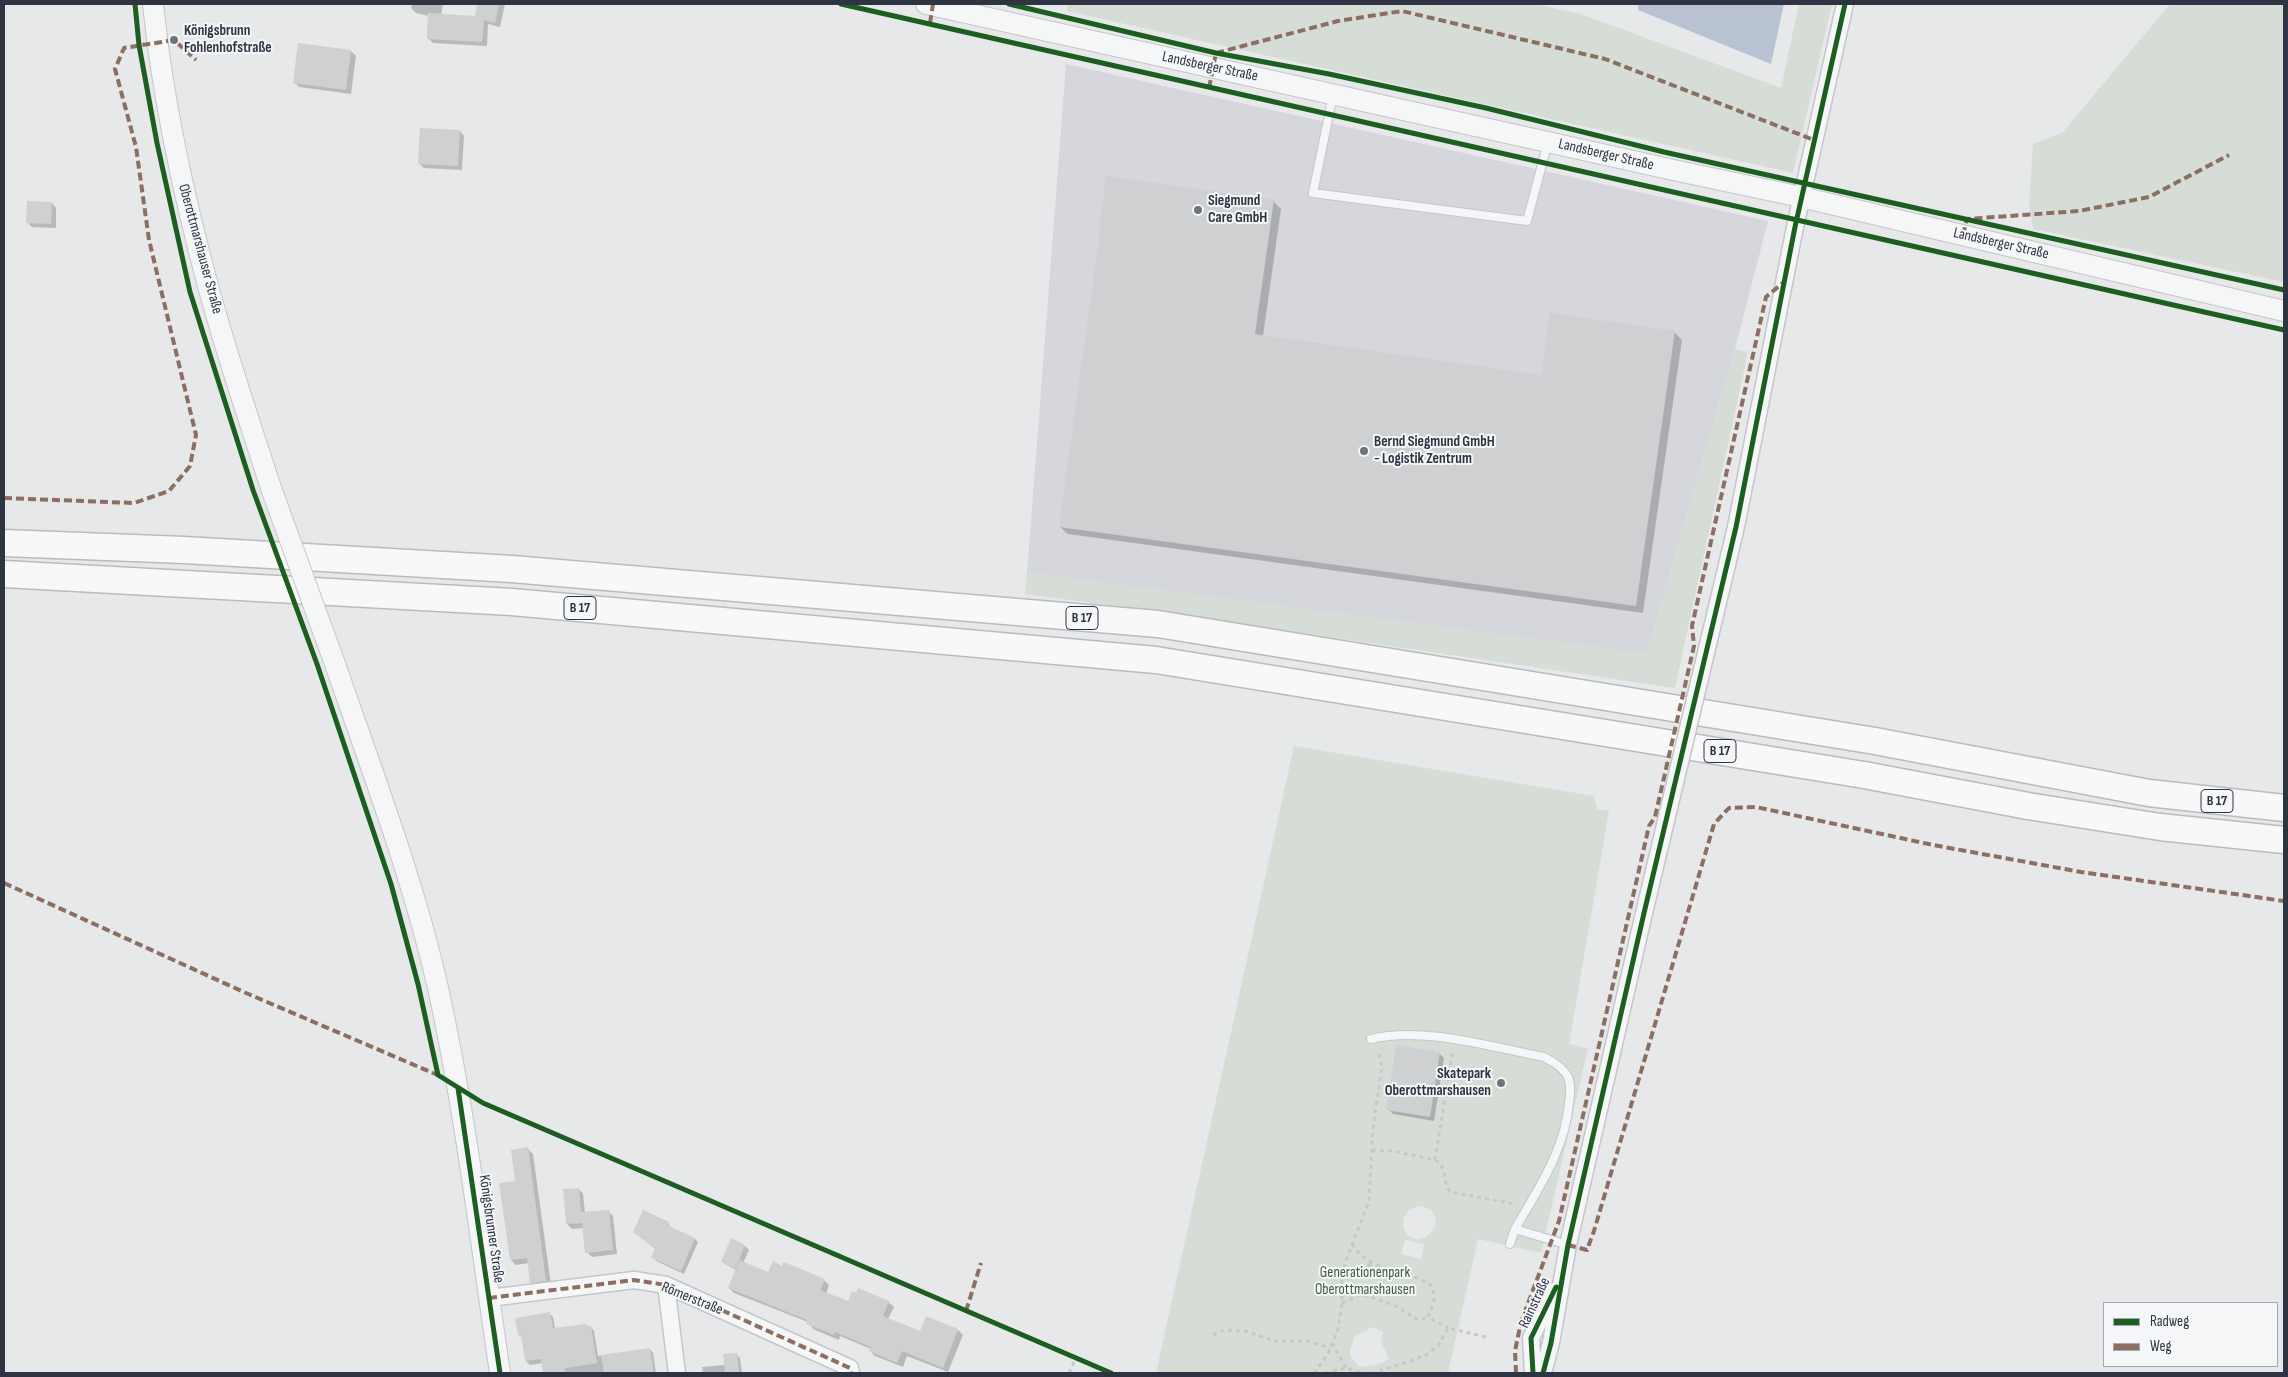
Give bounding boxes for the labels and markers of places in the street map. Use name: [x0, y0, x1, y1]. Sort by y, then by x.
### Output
place label: Königsbrunn Fohlenhofstraße: [184, 22, 272, 57]
marker: Königsbrunn Fohlenhofstraße: [168, 34, 180, 46]
place label: Siegmund Care GmbH: [1208, 192, 1267, 227]
marker: Siegmund Care GmbH: [1192, 204, 1204, 216]
place label: Bernd Siegmund GmbH - Logistik Zentrum: [1374, 433, 1495, 468]
marker: Bernd Siegmund GmbH - Logistik Zentrum: [1358, 445, 1370, 457]
place label: Skatepark Oberottmarshausen: [1385, 1065, 1491, 1100]
marker: Skatepark Oberottmarshausen: [1495, 1077, 1507, 1089]

